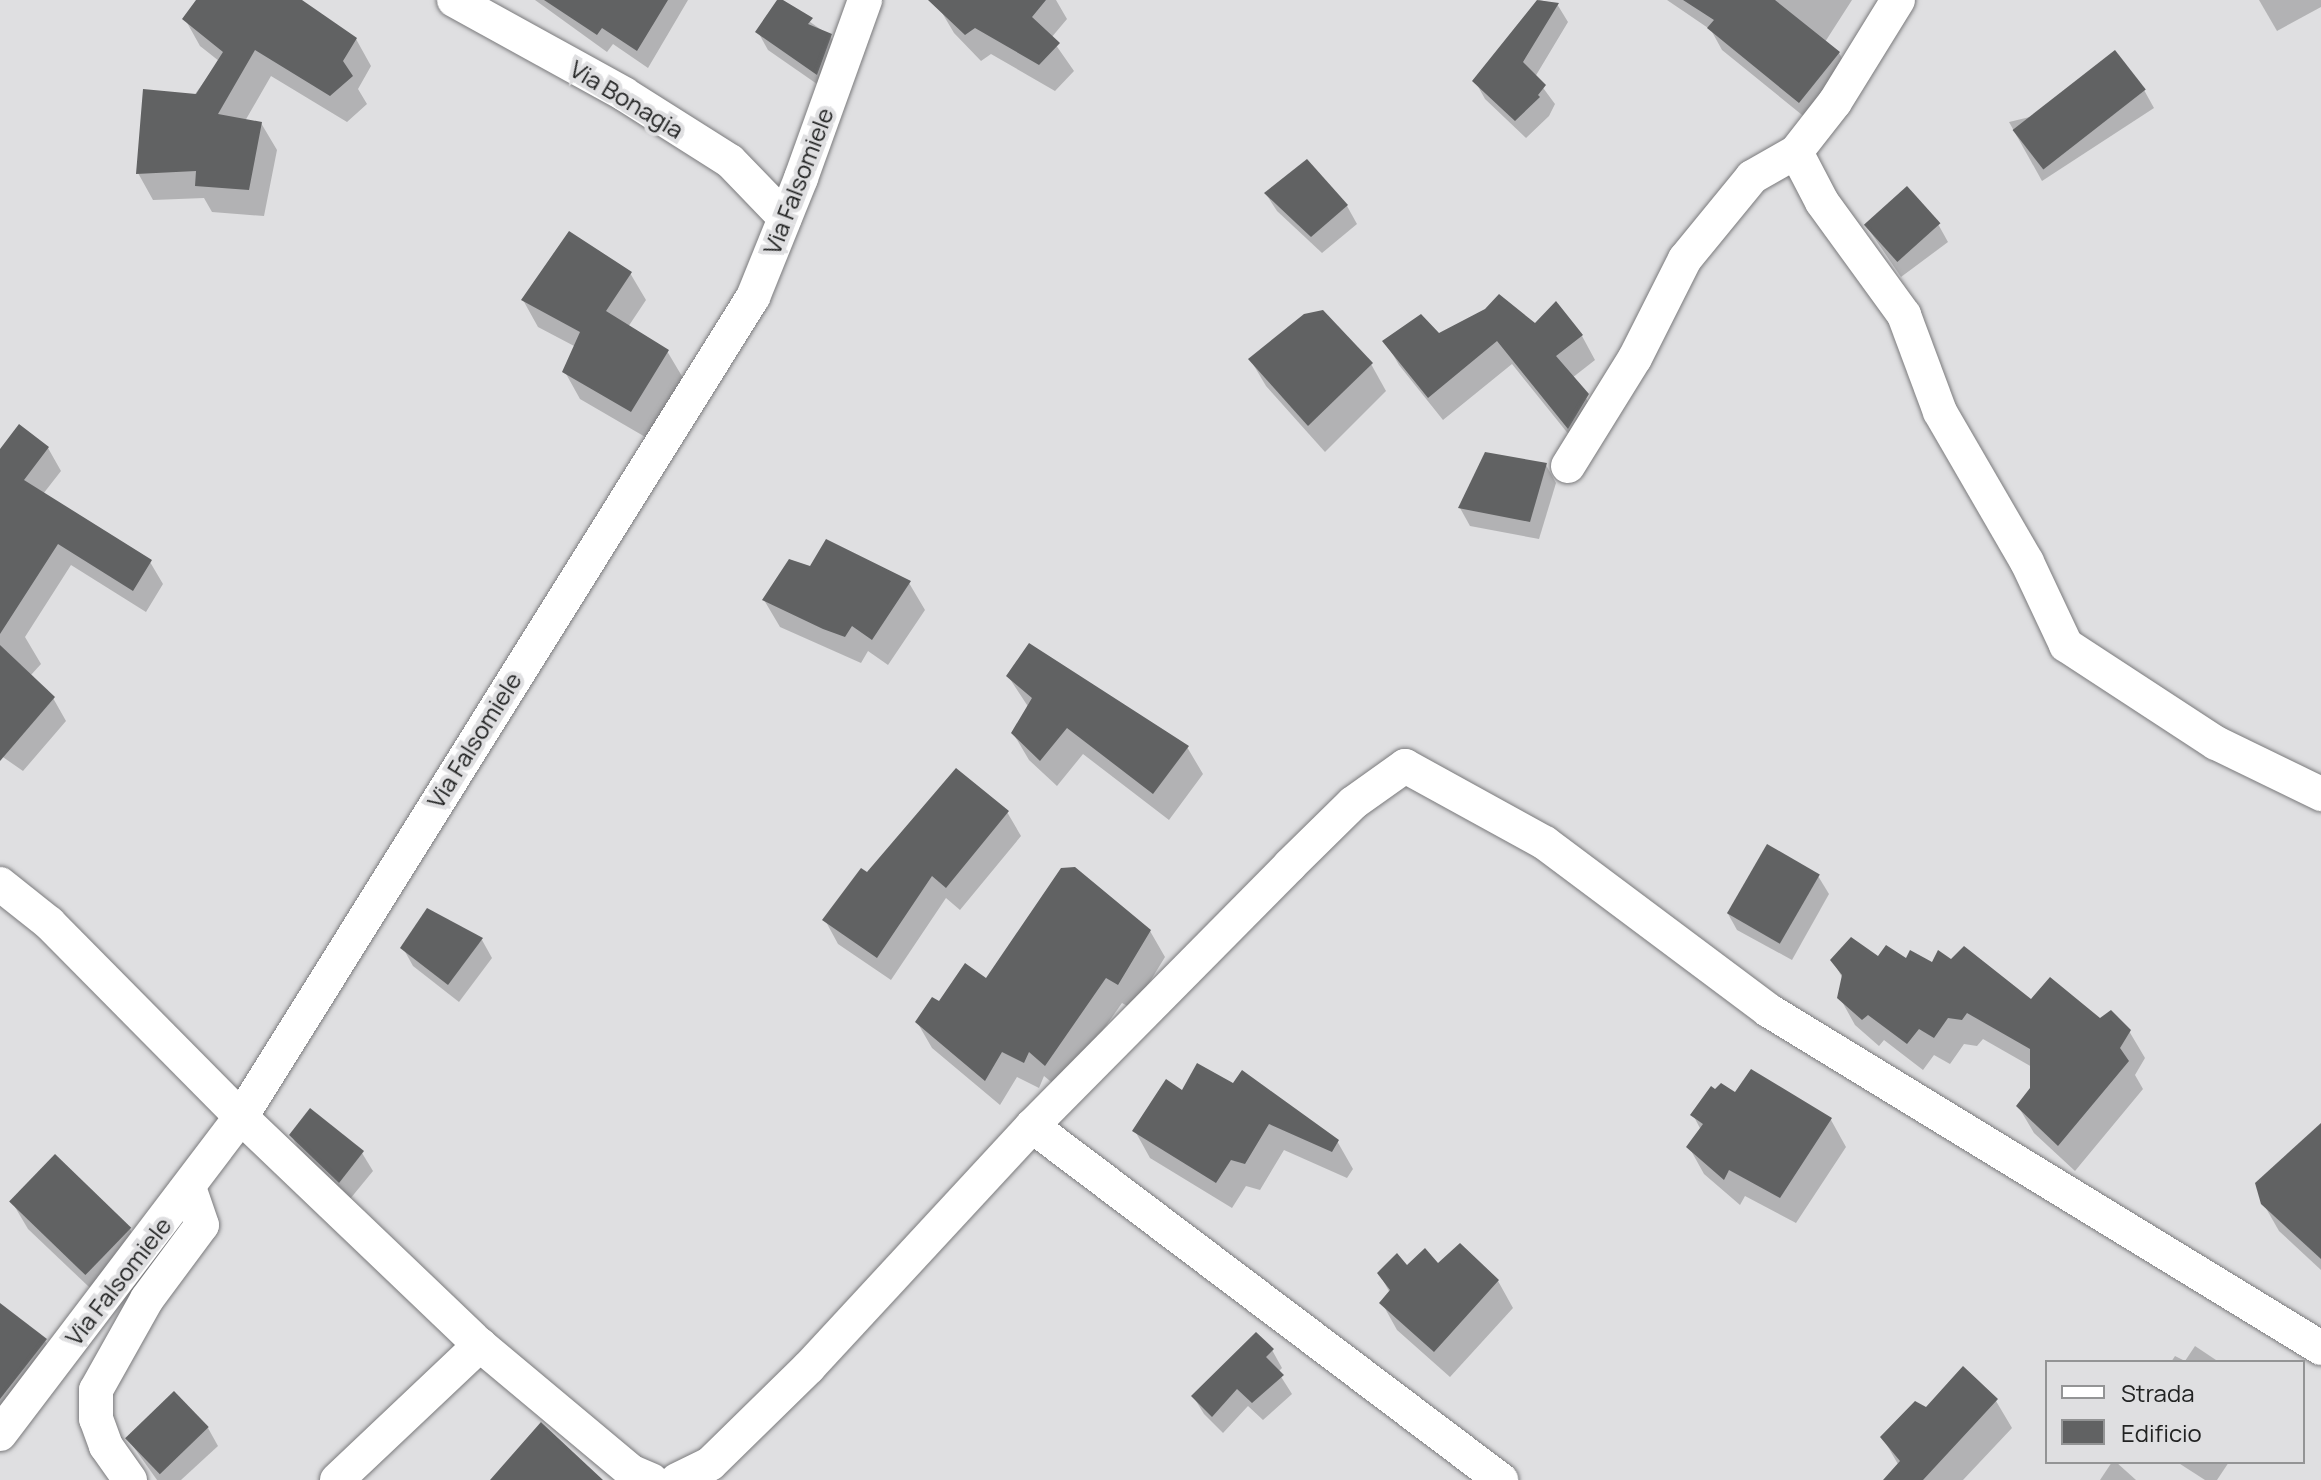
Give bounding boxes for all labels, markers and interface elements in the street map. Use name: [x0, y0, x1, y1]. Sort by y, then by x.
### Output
street label: Via Bonagia: [565, 54, 689, 144]
street label: Via Falsomiele: [757, 104, 839, 258]
street label: Via Falsomiele: [421, 667, 527, 813]
street label: Via Falsomiele: [59, 1211, 177, 1351]
legend: [2045, 1360, 2305, 1464]
text: Strada: [2121, 1376, 2194, 1409]
text: Edificio: [2121, 1416, 2202, 1449]

